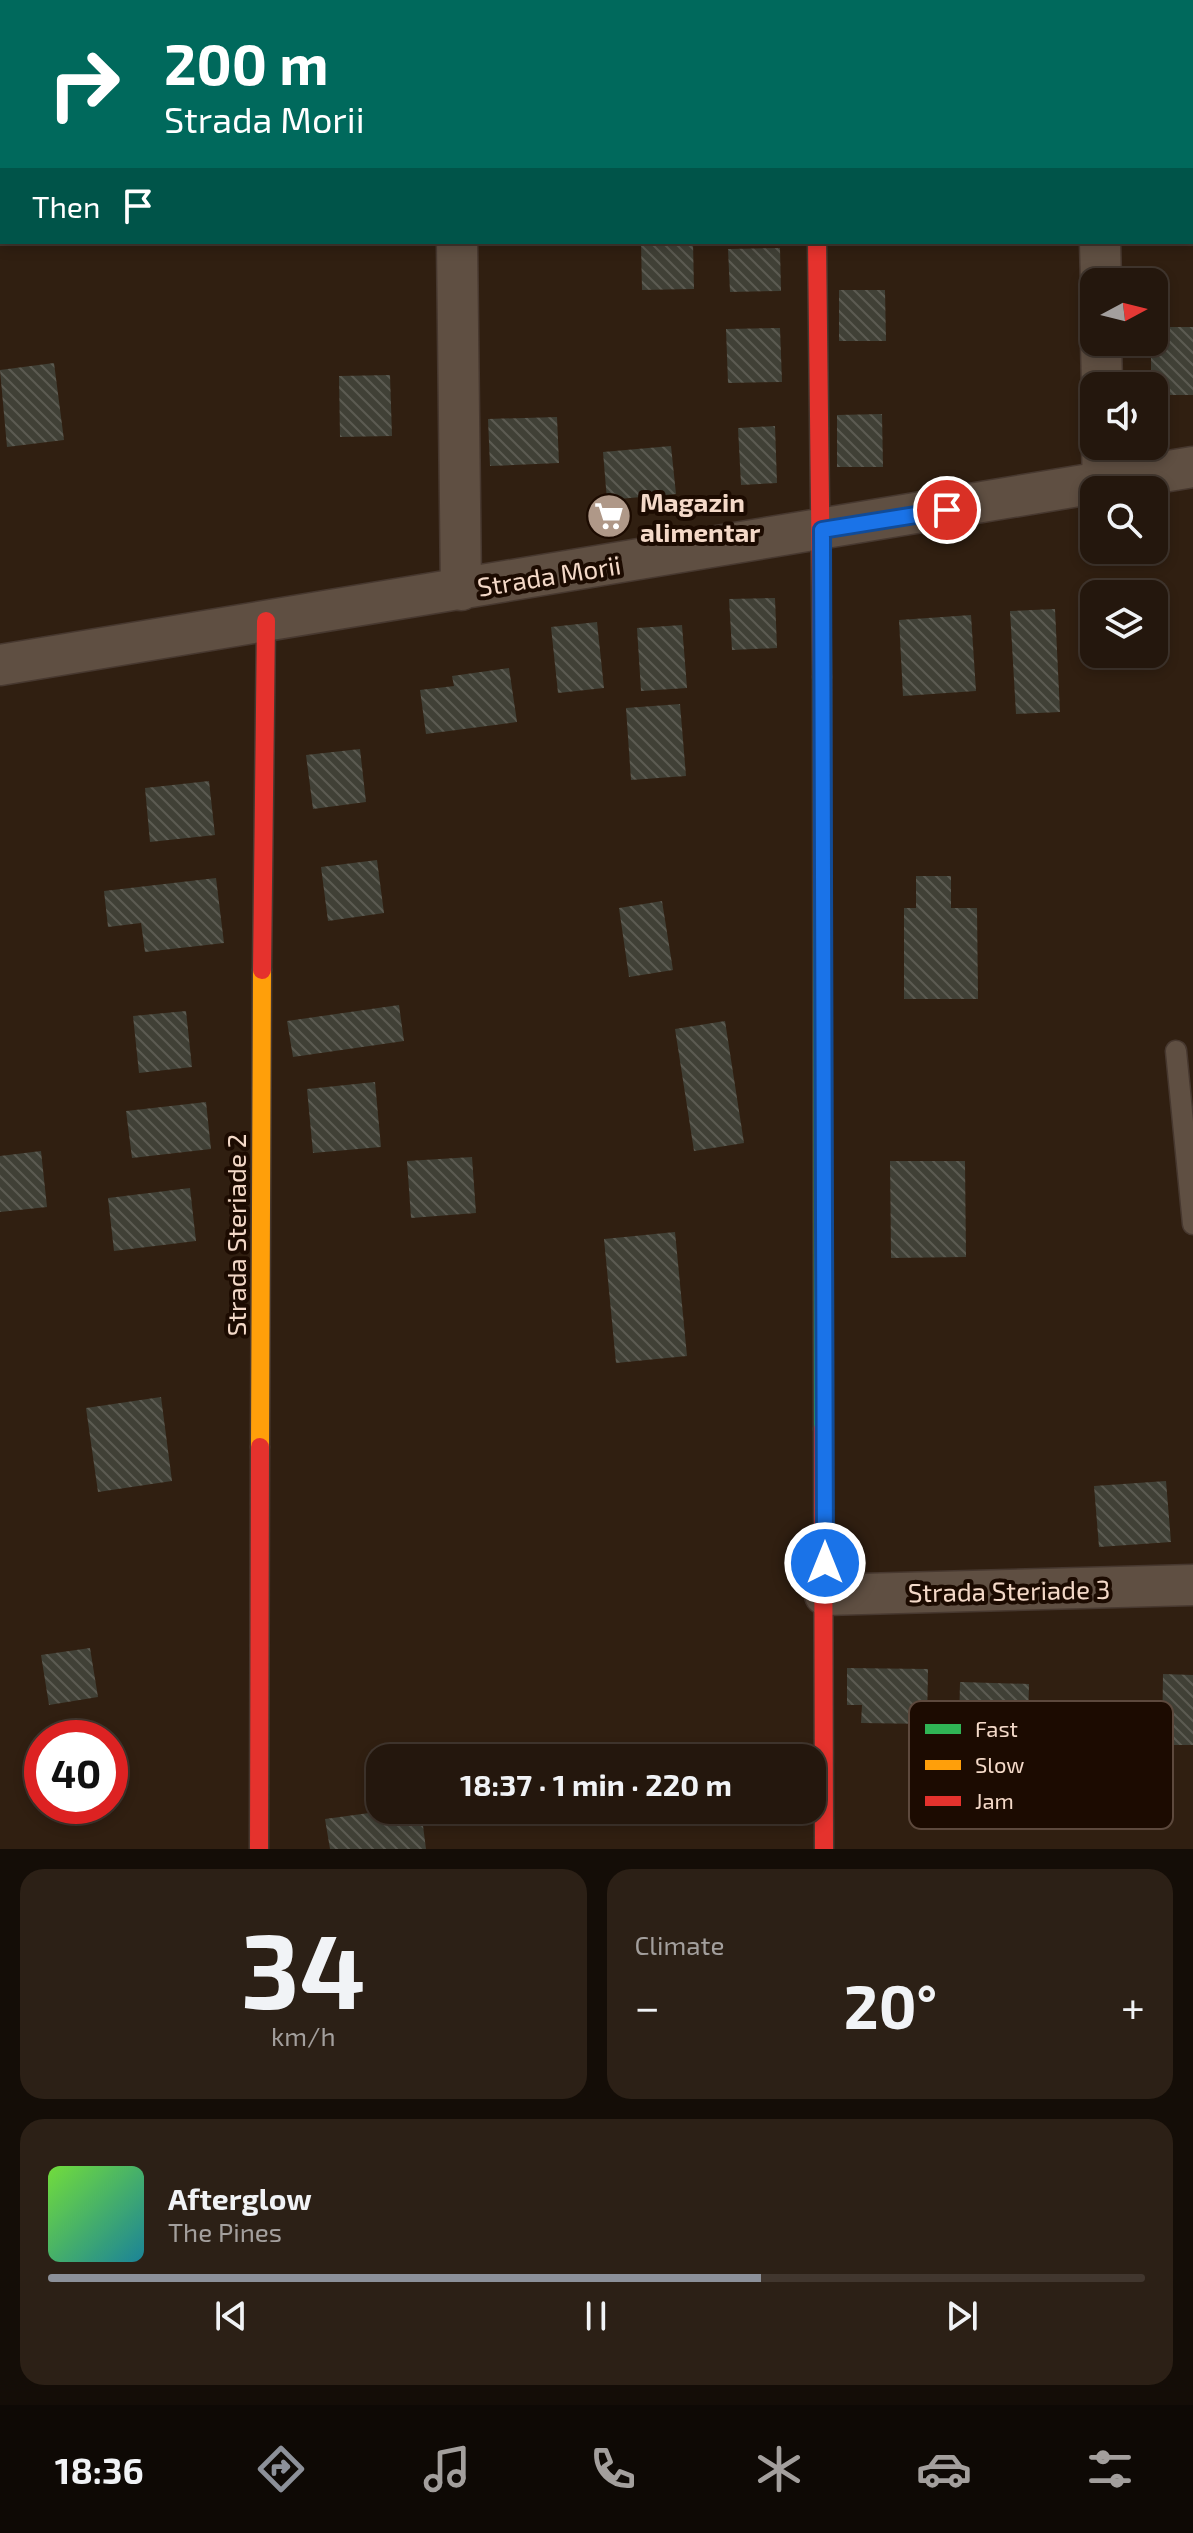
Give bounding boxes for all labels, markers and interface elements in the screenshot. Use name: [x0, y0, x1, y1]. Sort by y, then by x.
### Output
text: 200 m: [164, 29, 329, 96]
icon: right: [32, 32, 136, 136]
text: Strada Morii: [164, 97, 365, 140]
icon: arrive: [116, 184, 160, 228]
text: Then: [32, 188, 100, 224]
north arrow: [1080, 268, 1168, 356]
map controls: [1080, 268, 1168, 668]
button: sound: [1080, 372, 1168, 460]
pin: [913, 476, 981, 544]
button: search: [1080, 476, 1168, 564]
place label: Magazin alimentar: [640, 486, 760, 547]
icon: arrive: [925, 488, 969, 532]
supermarket icon: Magazin alimentar: [585, 492, 633, 540]
street label: Strada Morii: [475, 548, 623, 602]
button: layers: [1080, 580, 1168, 668]
street label: Strada Steriade 2: [220, 1134, 251, 1336]
position arrow: [783, 1521, 867, 1605]
street label: Strada Steriade 3: [907, 1573, 1111, 1607]
legend: [909, 1701, 1173, 1829]
text: Fast: [975, 1715, 1018, 1741]
speed limit sign: 40: [24, 1720, 128, 1824]
text: Slow: [975, 1751, 1024, 1777]
text: 18:37 · 1 min · 220 m: [460, 1766, 732, 1802]
text: Jam: [975, 1787, 1014, 1813]
text: 34: [241, 1905, 366, 2030]
text: Climate: [635, 1929, 724, 1960]
text: 20°: [844, 1969, 937, 2041]
text: −: [635, 1979, 660, 2032]
text: +: [1121, 1979, 1145, 2032]
text: km/h: [271, 2020, 336, 2051]
text: Afterglow: [168, 2180, 312, 2216]
text: The Pines: [168, 2216, 282, 2247]
icon: previous: [209, 2294, 253, 2338]
icon: pause: [574, 2294, 618, 2338]
icon: next: [940, 2294, 984, 2338]
icon: directions: [253, 2441, 309, 2497]
icon: music: [419, 2441, 475, 2497]
icon: phone: [585, 2441, 641, 2497]
icon: climate: [751, 2441, 807, 2497]
icon: car: [916, 2441, 972, 2497]
icon: filters: [1082, 2441, 1138, 2497]
text: 18:36: [55, 2448, 144, 2491]

